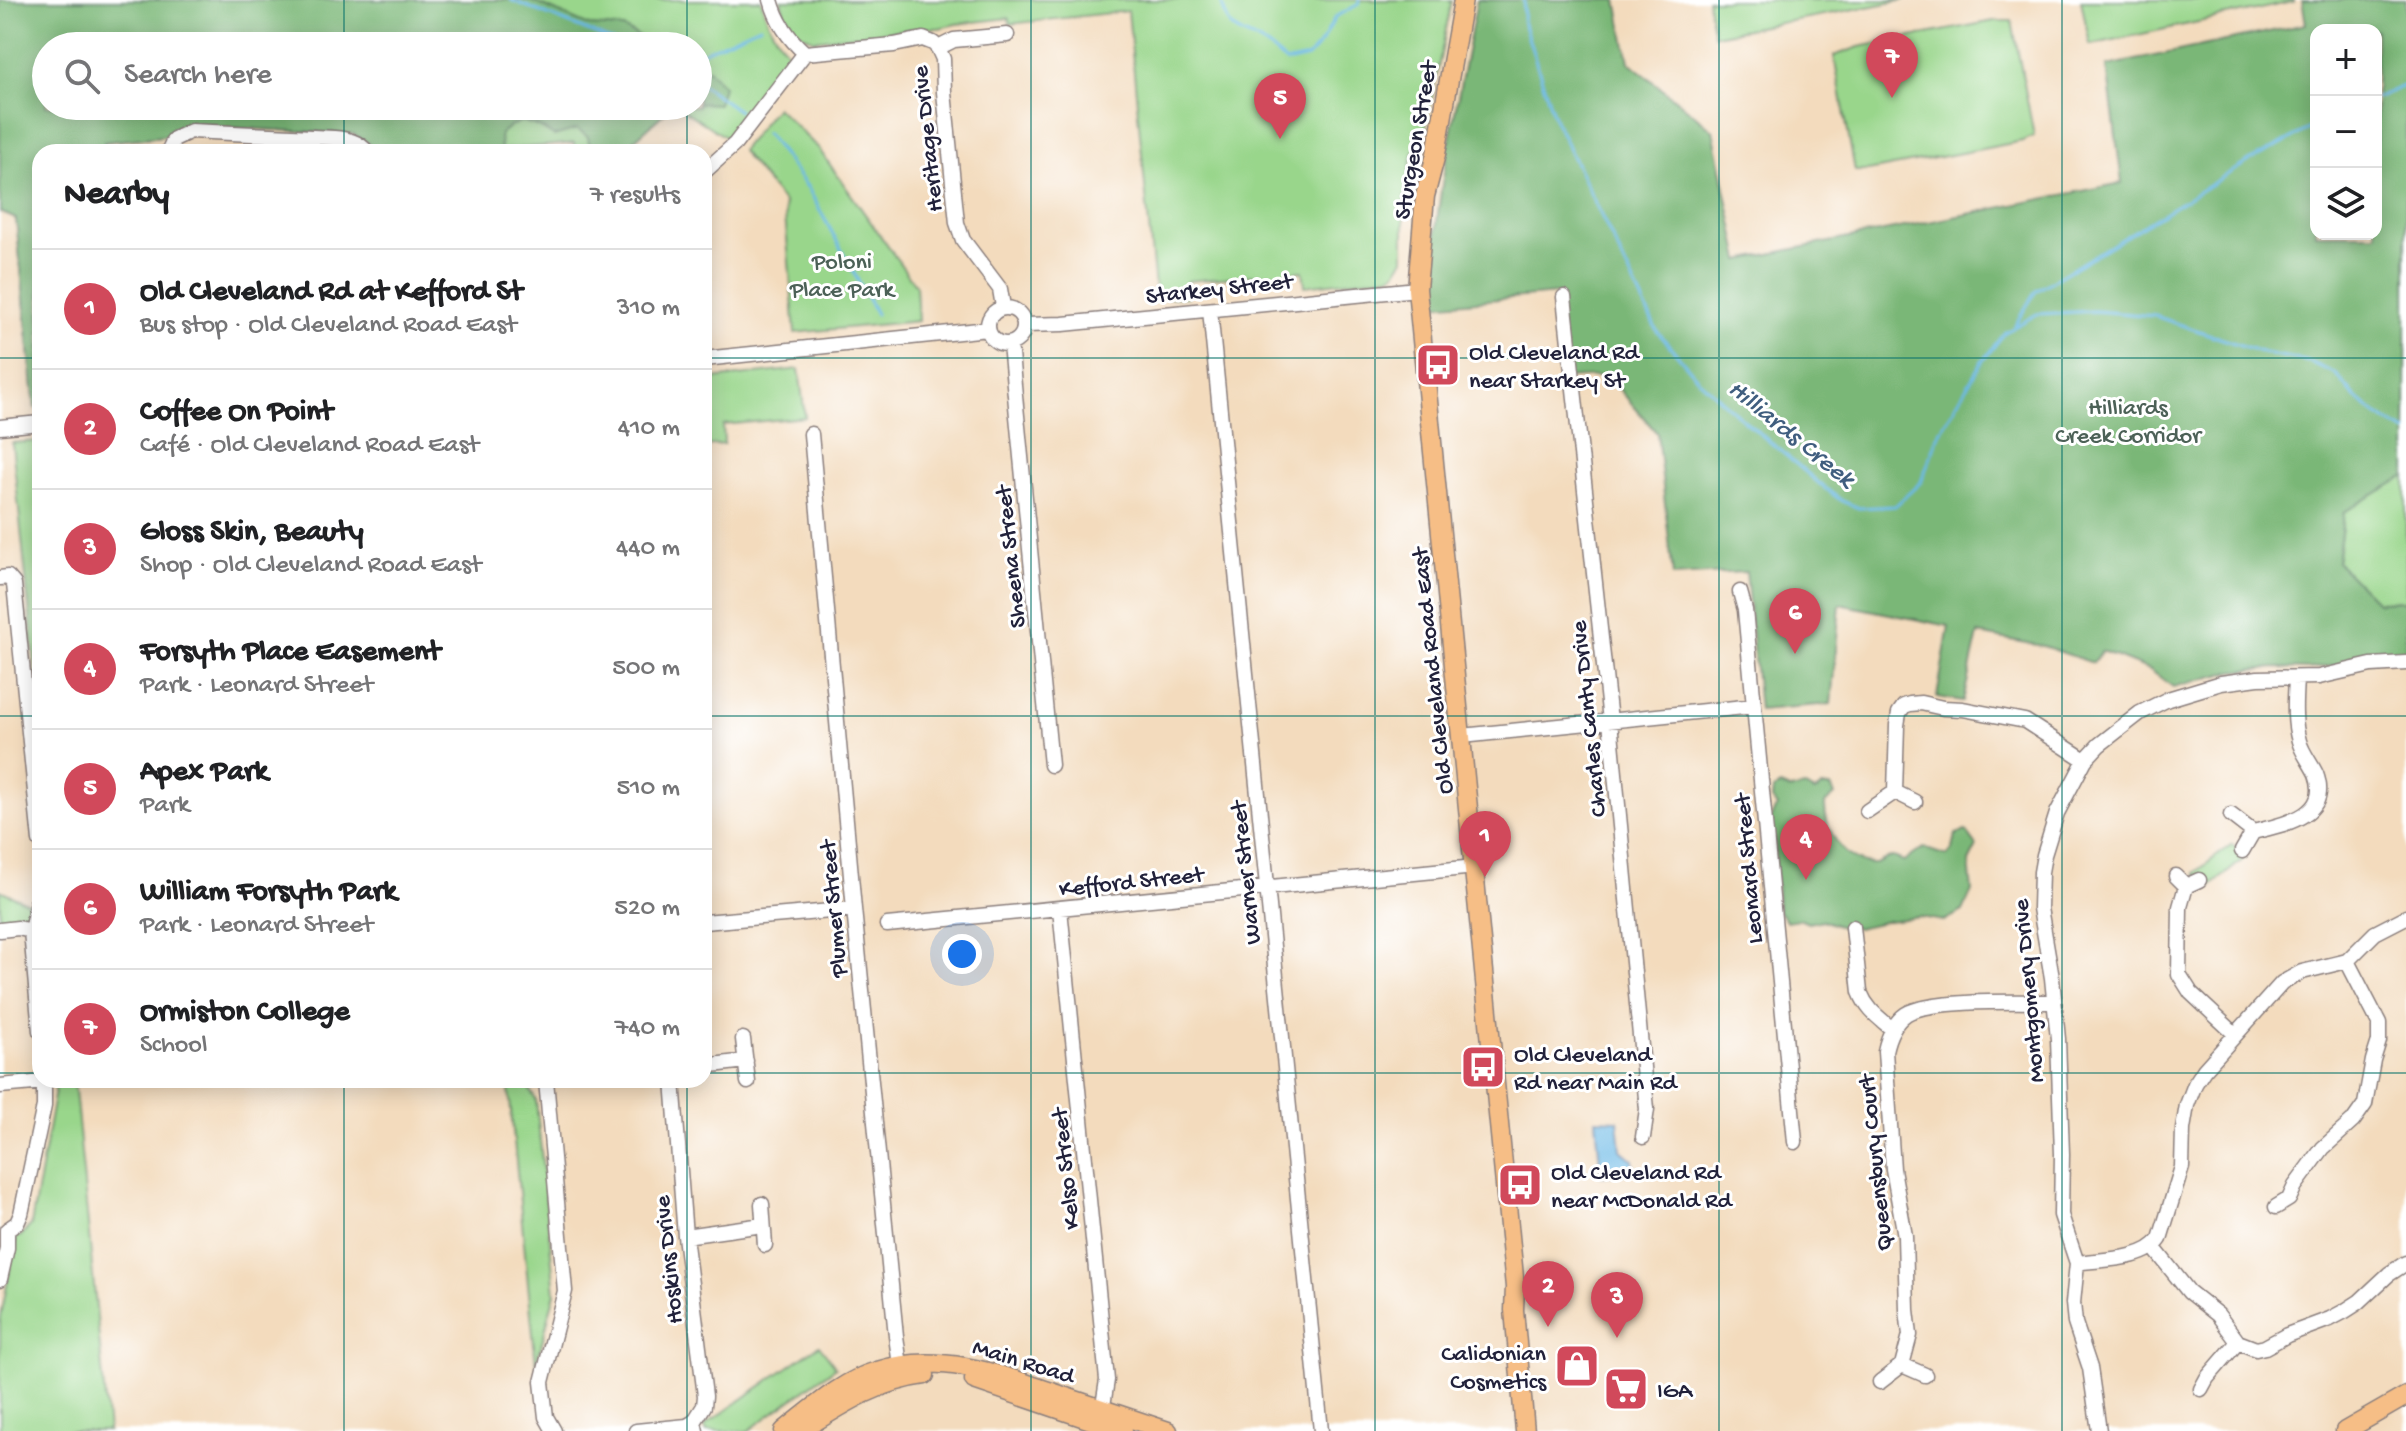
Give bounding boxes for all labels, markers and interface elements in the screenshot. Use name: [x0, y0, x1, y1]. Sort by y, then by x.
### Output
map controls: [2310, 24, 2382, 240]
button: +: [2310, 24, 2382, 96]
search box: [32, 32, 712, 120]
pin: 7: [1866, 32, 1918, 98]
icon: search: [60, 54, 104, 98]
street label: Sturgeon Street: [1389, 57, 1446, 222]
text: Search here: [124, 59, 272, 94]
street label: Heritage Drive: [907, 63, 952, 213]
pin: 5: [1254, 73, 1306, 139]
button: −: [2310, 96, 2382, 168]
button: layers: [2310, 168, 2382, 240]
text: Nearby: [64, 176, 169, 216]
text: 7 results: [590, 181, 680, 212]
park label: Poloni Place Park: [789, 249, 896, 306]
street label: Starkey Street: [1145, 268, 1296, 313]
text: Old Cleveland Rd at Kefford St: [140, 276, 522, 311]
text: 1: [85, 294, 95, 325]
text: 310 m: [617, 294, 680, 325]
text: Bus stop · Old Cleveland Road East: [140, 311, 517, 342]
place label: Old Cleveland Rd near Starkey St: [1469, 340, 1640, 397]
bus stop icon: Old Cleveland Rd near Starkey St: [1414, 341, 1462, 389]
water label: Hilliards Creek: [1721, 375, 1862, 497]
park label: Hilliards Creek Corridor: [2055, 395, 2203, 452]
text: Coffee On Point: [140, 396, 333, 431]
text: 2: [84, 414, 96, 445]
text: 410 m: [618, 414, 680, 445]
text: Café · Old Cleveland Road East: [140, 431, 479, 462]
street label: Sheena Street: [990, 482, 1034, 629]
text: Gloss Skin, Beauty: [140, 516, 363, 551]
text: 3: [83, 534, 97, 565]
text: 440 m: [616, 534, 680, 565]
street label: Old Cleveland Road East: [1407, 544, 1462, 795]
text: Shop · Old Cleveland Road East: [140, 551, 481, 582]
pin: 6: [1769, 588, 1821, 654]
street label: Charles Canty Drive: [1566, 618, 1615, 818]
text: Forsyth Place Easement: [140, 636, 441, 671]
text: 4: [84, 654, 96, 685]
text: 500 m: [612, 654, 680, 685]
text: Park · Leonard Street: [140, 671, 373, 702]
text: Apex Park: [140, 756, 268, 791]
text: 5: [83, 774, 97, 805]
text: 510 m: [616, 774, 680, 805]
street label: Leonard Street: [1729, 790, 1771, 945]
text: Park: [140, 791, 190, 822]
street label: Warner Street: [1225, 797, 1269, 946]
pin: 1: [1459, 811, 1511, 877]
pin: 4: [1780, 814, 1832, 880]
street label: Plumer Street: [815, 837, 856, 979]
street label: Kefford Street: [1058, 861, 1207, 905]
text: William Forsyth Park: [140, 876, 397, 911]
text: 6: [83, 894, 97, 925]
text: 520 m: [614, 894, 680, 925]
street label: Montgomery Drive: [2008, 897, 2053, 1084]
text: Park · Leonard Street: [140, 911, 373, 942]
your location: [942, 934, 982, 974]
text: Ormiston College: [140, 996, 350, 1031]
text: 7: [83, 1014, 97, 1045]
text: 740 m: [615, 1014, 680, 1045]
text: School: [140, 1031, 208, 1062]
place label: Old Cleveland Rd near Main Rd: [1514, 1042, 1678, 1099]
bus stop icon: Old Cleveland Rd near Main Rd: [1459, 1043, 1507, 1091]
street label: Queensbury Court: [1854, 1071, 1901, 1252]
street label: Kelso Street: [1046, 1104, 1088, 1231]
place label: Old Cleveland Rd near McDonald Rd: [1551, 1160, 1734, 1217]
bus stop icon: Old Cleveland Rd near McDonald Rd: [1496, 1161, 1544, 1209]
street label: Hoskins Drive: [649, 1193, 692, 1325]
pin: 2: [1522, 1261, 1574, 1327]
pin: 3: [1591, 1272, 1643, 1338]
street label: Main Road: [969, 1334, 1079, 1393]
place label: Calidonian Cosmetics: [1441, 1341, 1547, 1398]
shop icon: Calidonian Cosmetics: [1553, 1342, 1601, 1390]
supermarket icon: IGA: [1602, 1365, 1650, 1413]
place label: IGA: [1657, 1378, 1694, 1407]

